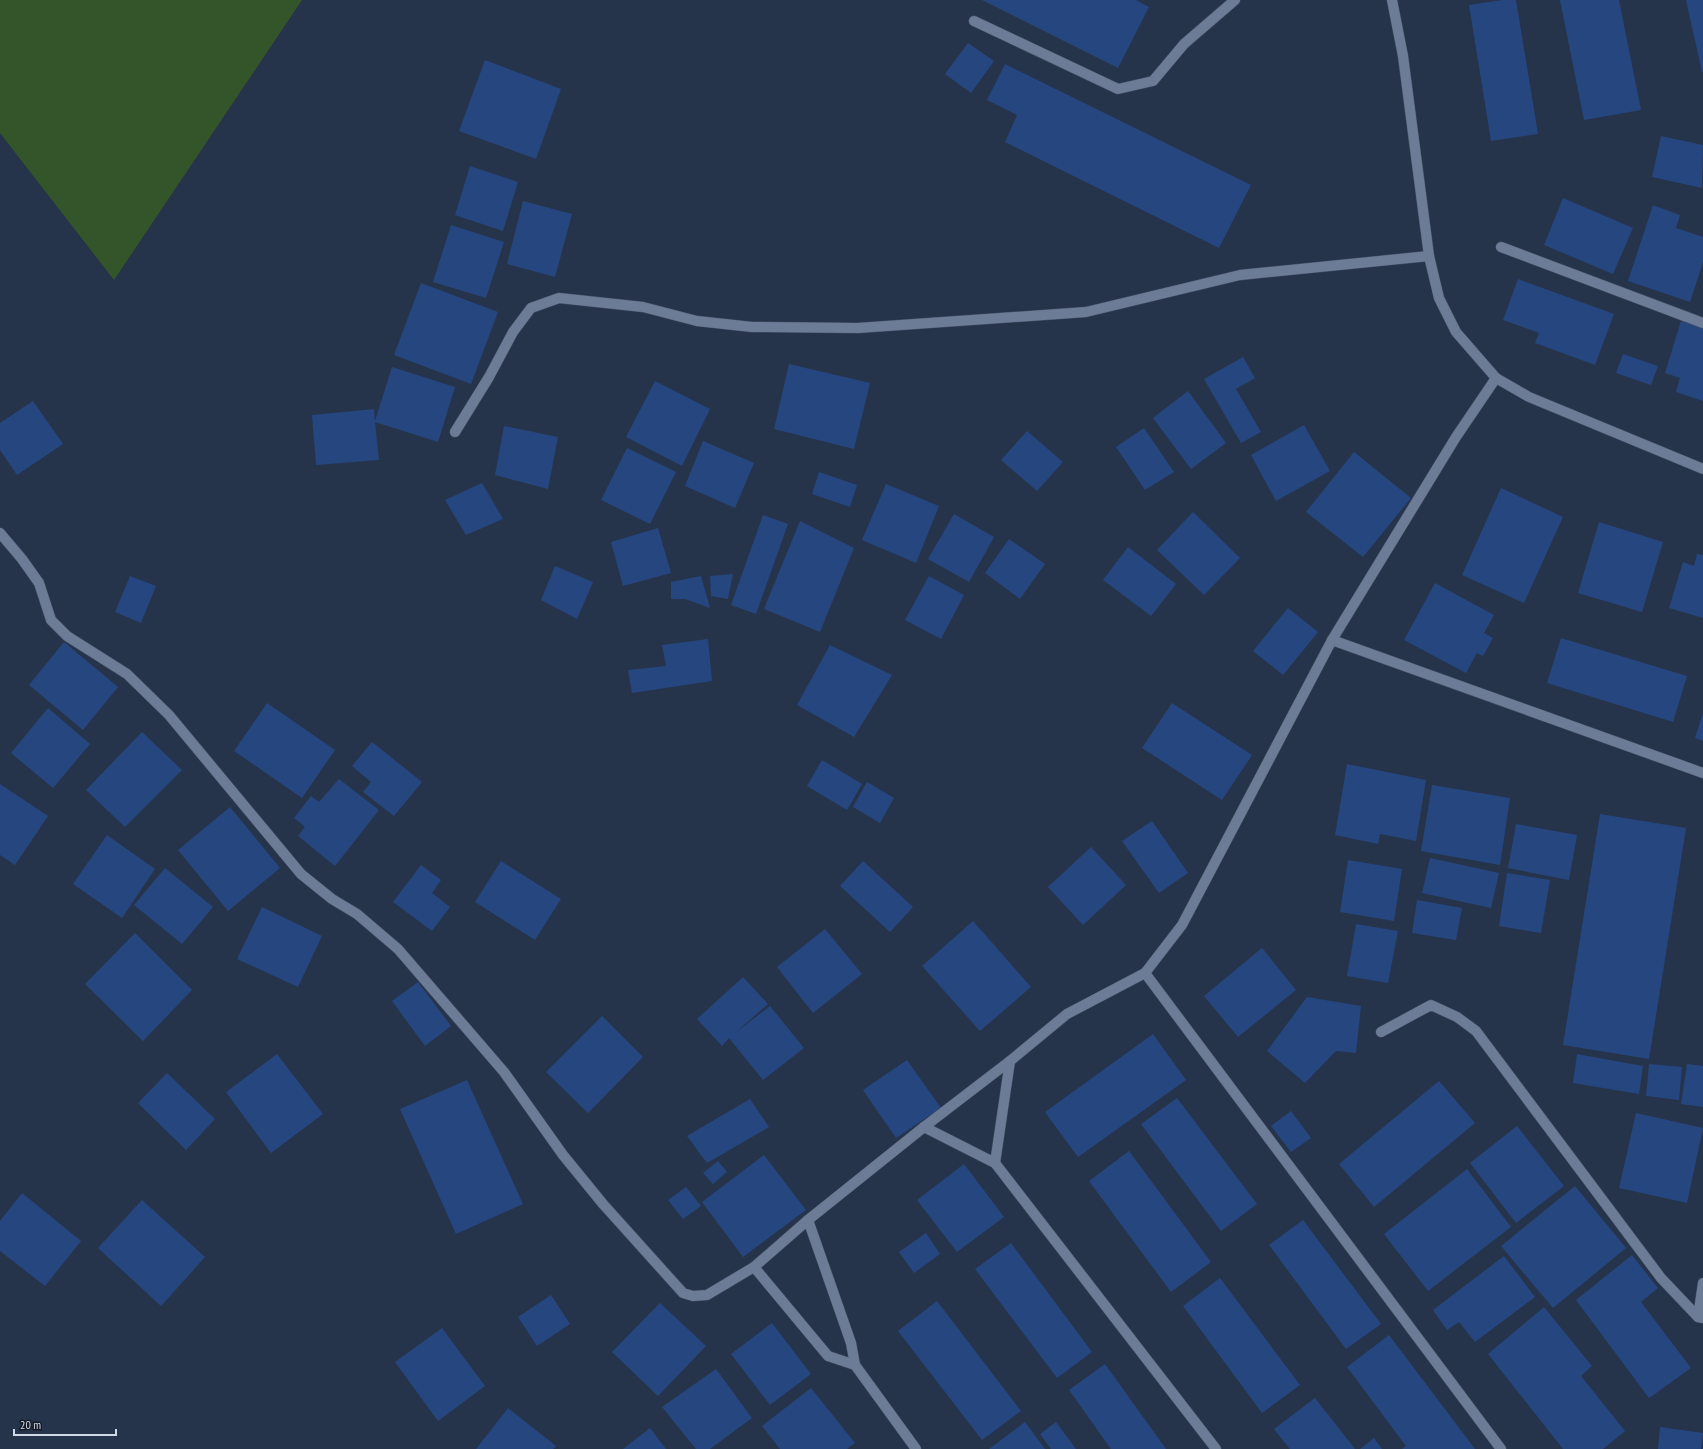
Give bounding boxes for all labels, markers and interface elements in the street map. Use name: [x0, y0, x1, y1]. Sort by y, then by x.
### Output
scale bar: [14, 1411, 116, 1437]
text: 20 m: [20, 1417, 41, 1432]

